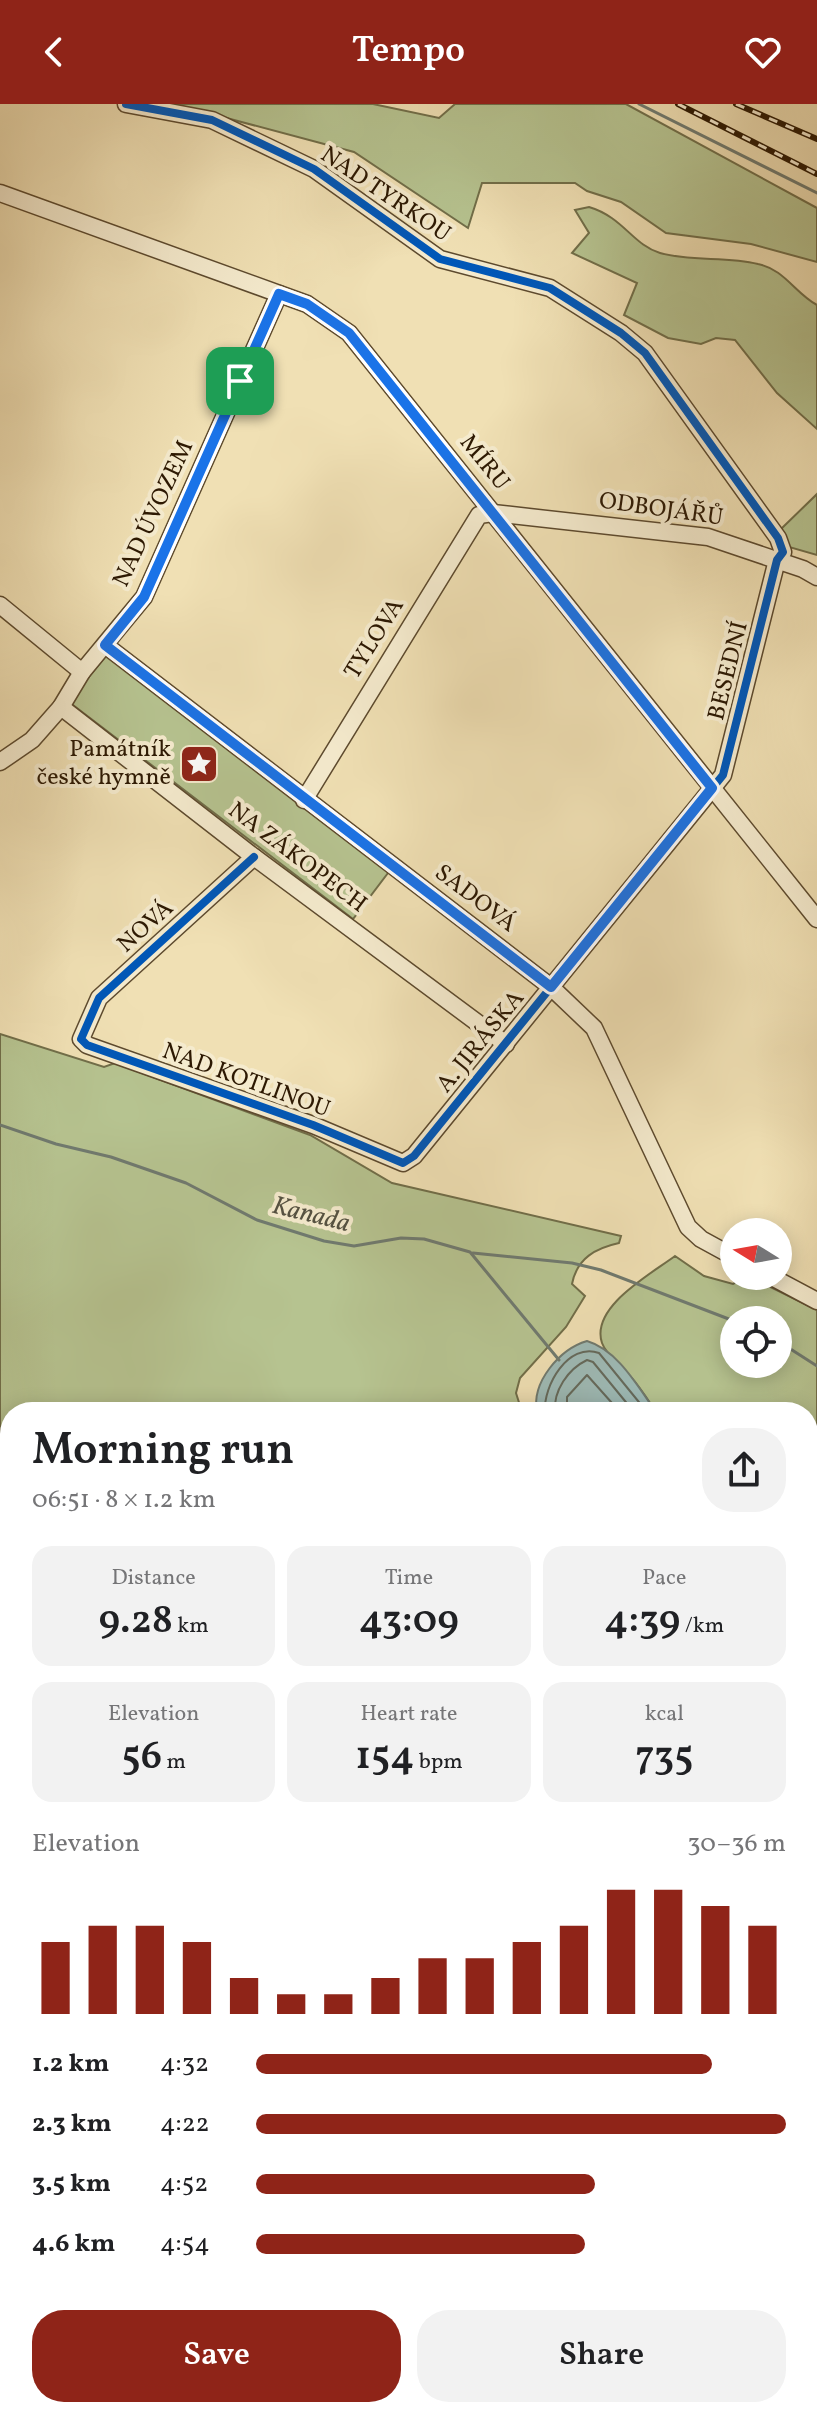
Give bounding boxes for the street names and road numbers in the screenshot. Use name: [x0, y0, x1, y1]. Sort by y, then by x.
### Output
street label: NAD TYRKOU: [313, 139, 457, 251]
street label: MÍRU: [451, 428, 517, 498]
street label: NAD ÚVOZEM: [105, 435, 203, 593]
street label: ODBOJÁŘŮ: [597, 484, 725, 536]
street label: TYLOVA: [337, 592, 413, 686]
street label: BESEDNÍ: [700, 618, 758, 724]
street label: NA ZÁKOPECH: [220, 794, 374, 922]
street label: SADOVÁ: [427, 857, 523, 941]
street label: NOVÁ: [110, 893, 182, 961]
street label: A. JIRÁSKA: [429, 983, 533, 1101]
street label: NAD KOTLINOU: [157, 1035, 335, 1127]

